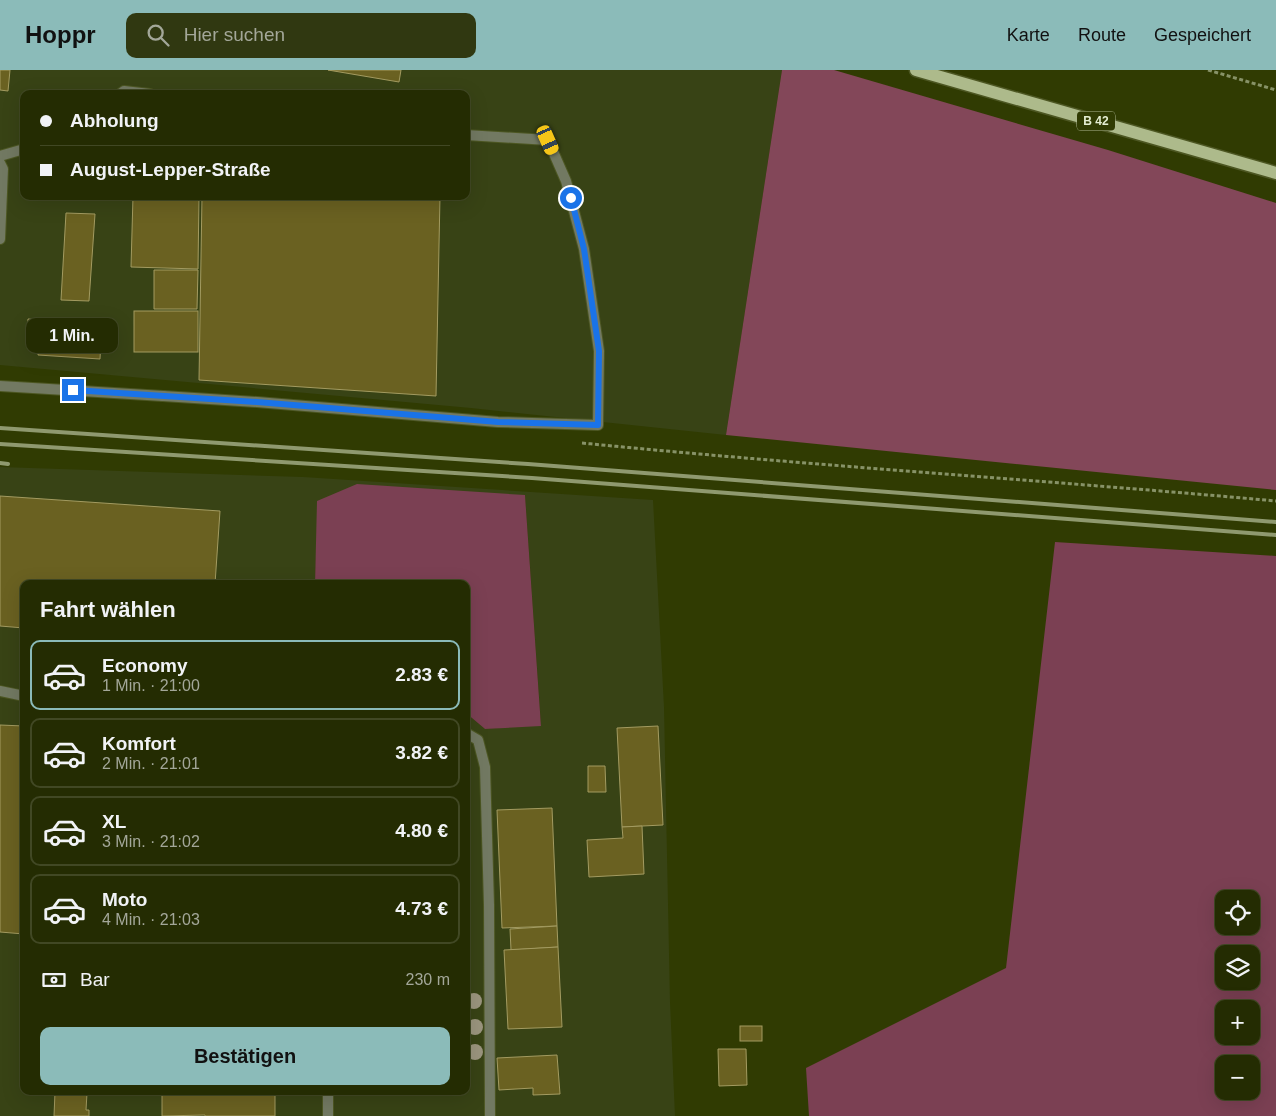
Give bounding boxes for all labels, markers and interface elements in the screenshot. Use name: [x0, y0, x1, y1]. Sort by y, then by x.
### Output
search box: [126, 13, 476, 58]
text: Hoppr: [25, 21, 96, 48]
icon: search: [144, 21, 172, 49]
text: Hier suchen: [184, 24, 285, 45]
text: Karte: [1007, 25, 1050, 45]
text: Route: [1078, 25, 1126, 45]
text: Gespeichert: [1154, 25, 1251, 45]
text: Abholung: [70, 110, 159, 131]
road number: B 42: [1077, 111, 1115, 130]
car: [535, 123, 560, 157]
text: August-Lepper-Straße: [70, 159, 271, 180]
route start: [560, 187, 582, 209]
callout: 1 Min.: [27, 318, 119, 352]
text: 1 Min.: [49, 327, 95, 344]
route end: [62, 379, 84, 401]
text: Fahrt wählen: [40, 597, 176, 622]
icon: car: [42, 653, 87, 698]
text: Economy: [102, 655, 188, 676]
text: 2.83 €: [395, 664, 448, 685]
text: 1 Min. · 21:00: [102, 677, 200, 694]
icon: car: [42, 731, 87, 776]
text: Komfort: [102, 733, 176, 754]
text: 3.82 €: [395, 742, 448, 763]
text: 2 Min. · 21:01: [102, 755, 200, 772]
icon: car: [42, 809, 87, 854]
text: XL: [102, 811, 126, 832]
text: 4.80 €: [395, 820, 448, 841]
text: 3 Min. · 21:02: [102, 833, 200, 850]
icon: car: [42, 887, 87, 932]
text: Moto: [102, 889, 147, 910]
map controls: [1215, 890, 1260, 1100]
button: locate: [1215, 890, 1260, 935]
text: 4.73 €: [395, 898, 448, 919]
text: 4 Min. · 21:03: [102, 911, 200, 928]
button: layers: [1215, 945, 1260, 990]
icon: cash: [40, 966, 68, 994]
text: Bar: [80, 969, 110, 990]
text: 230 m: [406, 971, 450, 988]
button: +: [1215, 1000, 1260, 1045]
button: Bestätigen: [40, 1027, 450, 1085]
button: −: [1215, 1055, 1260, 1100]

